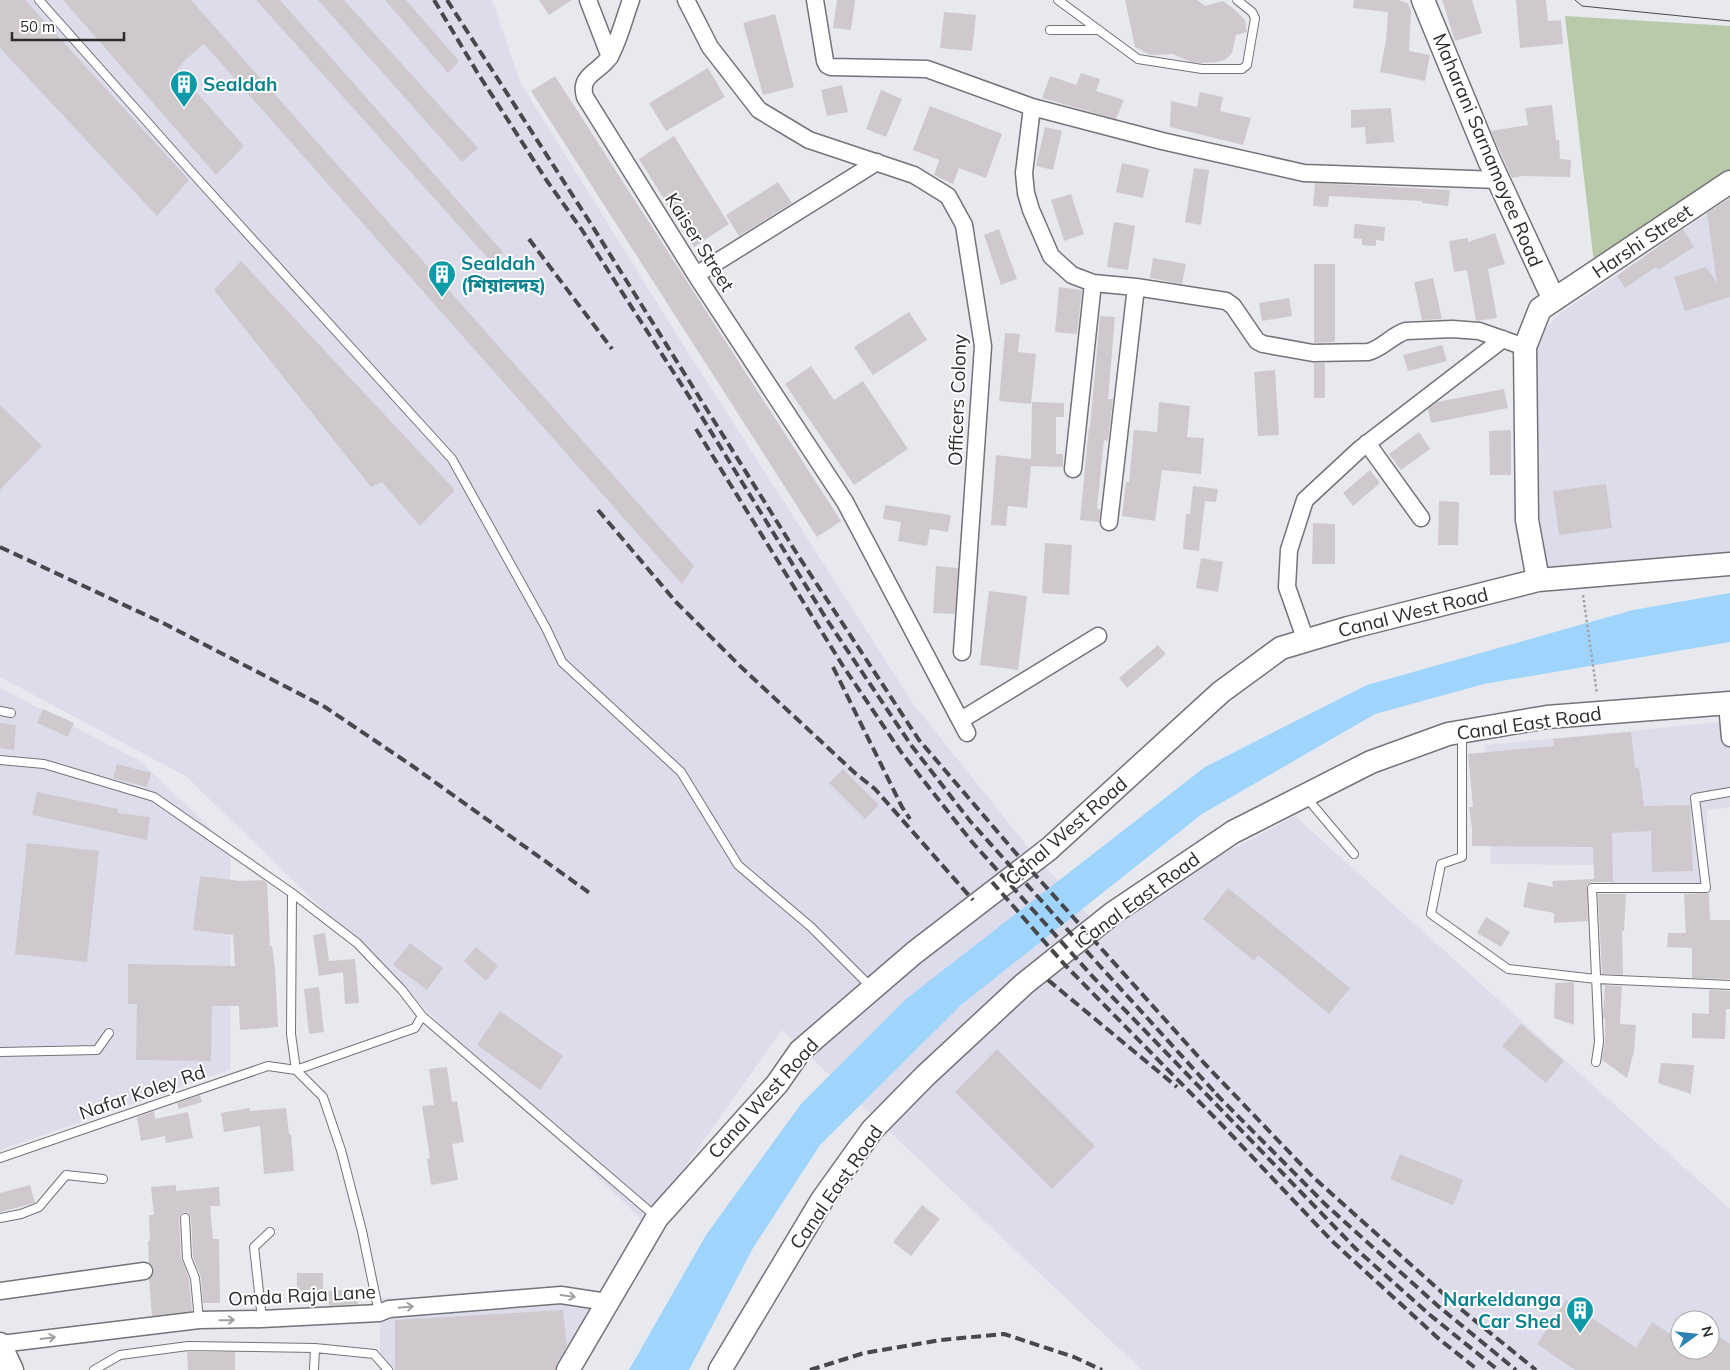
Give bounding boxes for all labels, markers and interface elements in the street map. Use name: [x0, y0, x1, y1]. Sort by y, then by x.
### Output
scale bar: [12, 10, 125, 42]
text: 50 m: [20, 17, 55, 36]
street label: Maharani Sarnamoyee Road: [1428, 30, 1548, 270]
building icon: Sealdah: [169, 69, 199, 108]
place label: Sealdah: [203, 72, 277, 96]
street label: Kaiser Street: [660, 188, 740, 296]
street label: Harshi Street: [1587, 199, 1697, 283]
place label: Sealdah (শিয়ালদহ): [461, 251, 546, 297]
building icon: Sealdah (শিয়ালদহ): [427, 259, 457, 298]
street label: Officers Colony: [943, 334, 971, 466]
street label: Canal West Road: [1335, 582, 1491, 642]
street label: Canal East Road: [1455, 701, 1603, 745]
street label: Canal West Road: [1000, 771, 1132, 891]
street label: Canal East Road: [1072, 846, 1204, 952]
street label: Canal West Road: [703, 1033, 823, 1163]
street label: Nafar Koley Rd: [76, 1059, 208, 1125]
street label: Canal East Road: [784, 1120, 888, 1254]
street label: Omda Raja Lane: [228, 1279, 376, 1311]
place label: Narkeldanga Car Shed: [1443, 1287, 1561, 1333]
one-way arrow: [560, 1291, 576, 1301]
building icon: Narkeldanga Car Shed: [1565, 1295, 1595, 1334]
one-way arrow: [398, 1303, 414, 1312]
north arrow: [1670, 1310, 1720, 1360]
one-way arrow: [219, 1315, 235, 1325]
text: N: [1697, 1324, 1718, 1339]
one-way arrow: [40, 1333, 56, 1343]

